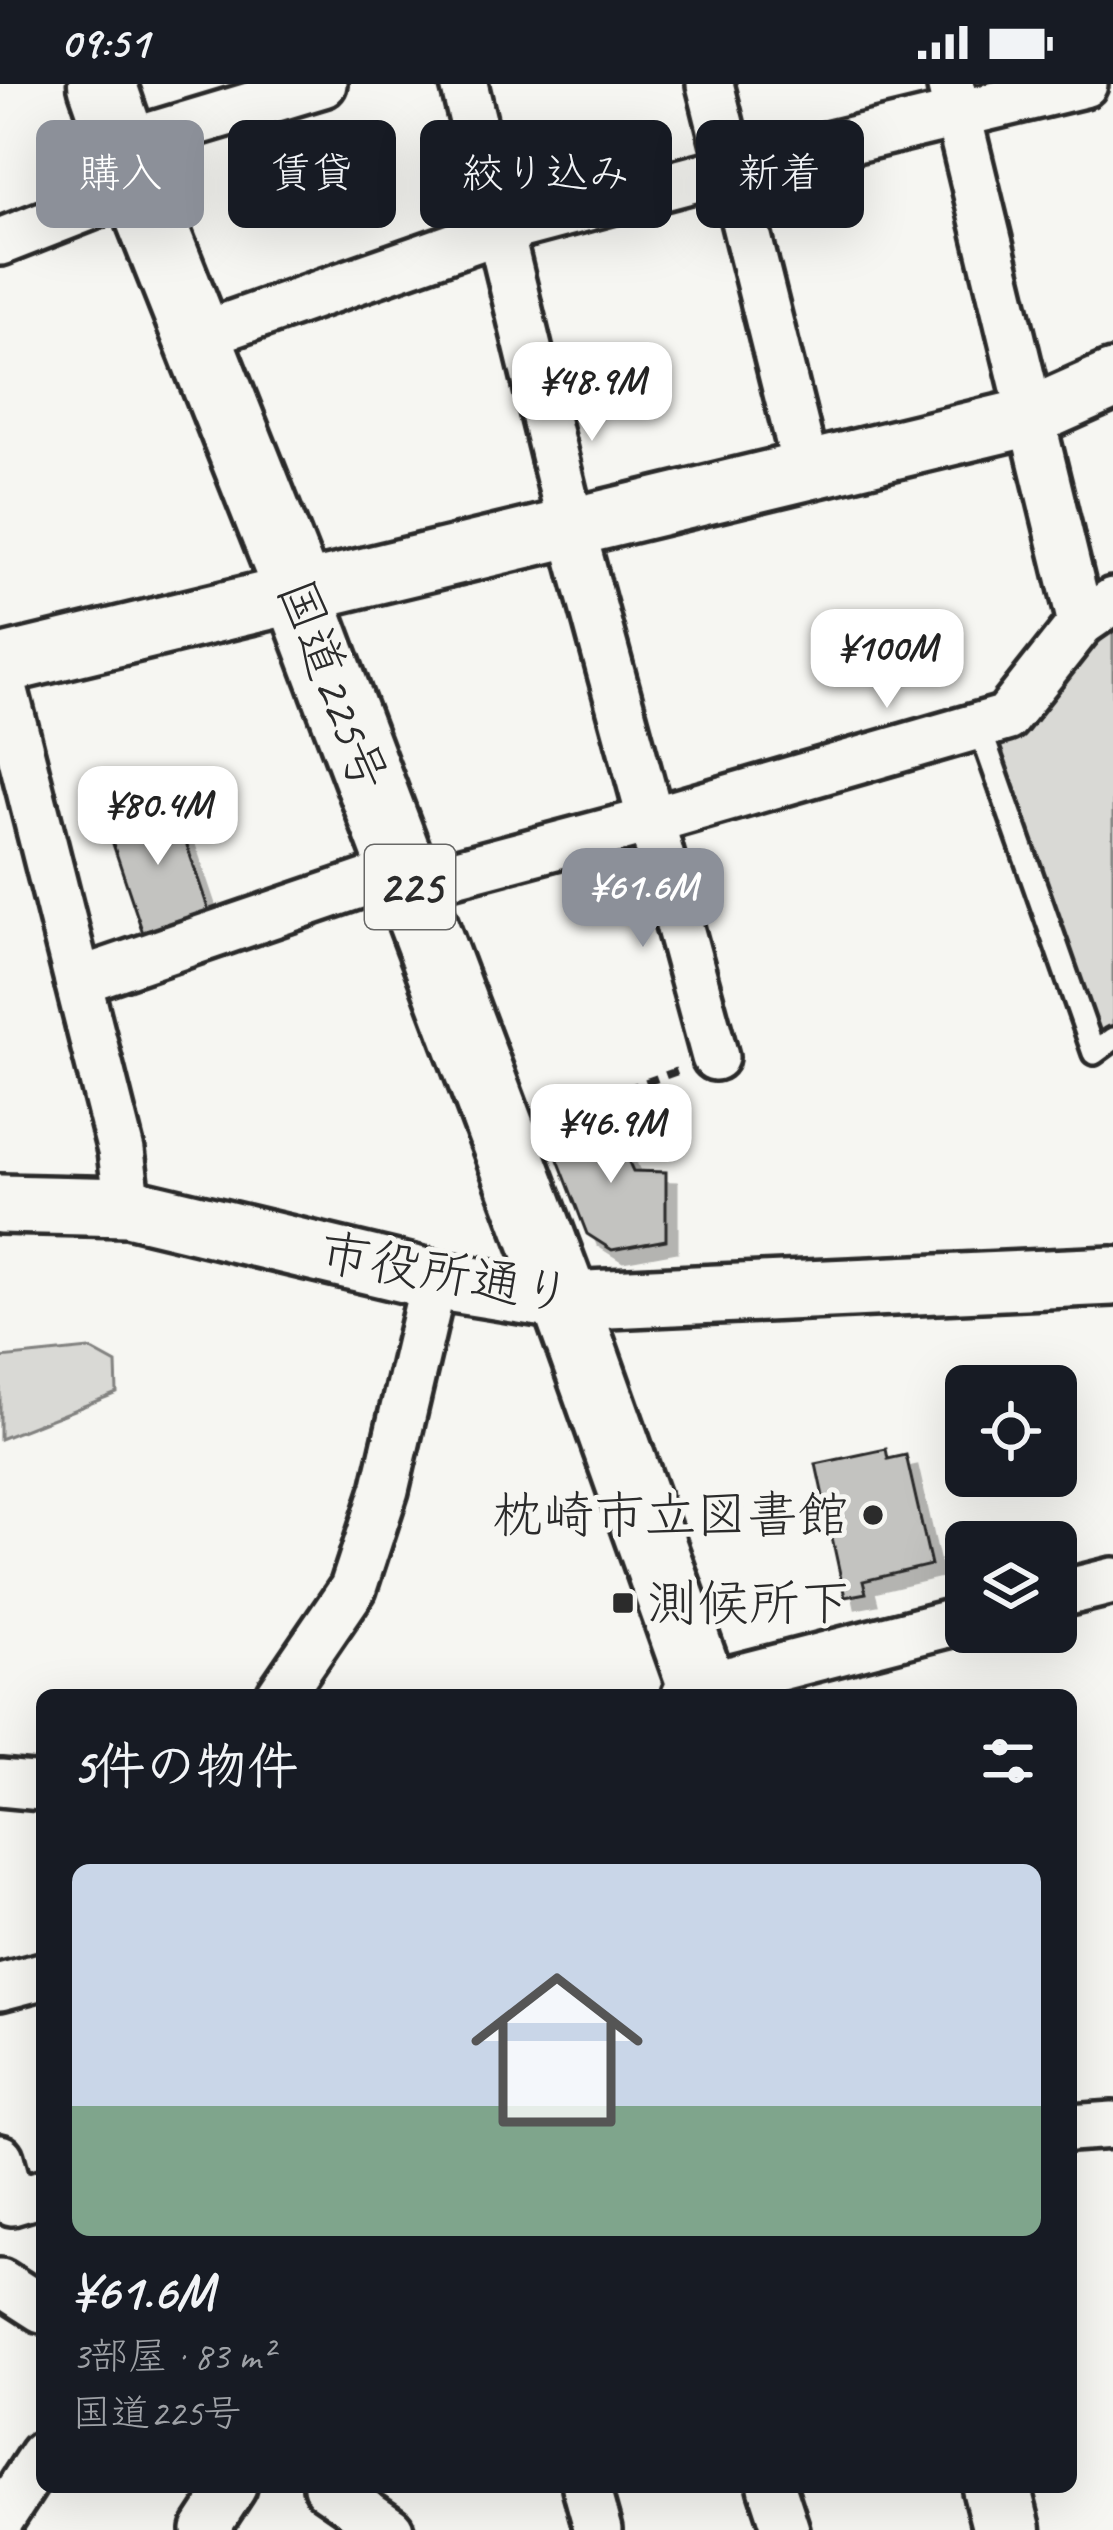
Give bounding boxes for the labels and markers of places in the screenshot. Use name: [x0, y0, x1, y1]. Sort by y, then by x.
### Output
pin: ¥48.9M: [494, 342, 690, 444]
pin: ¥100M: [803, 609, 971, 711]
pin: ¥80.4M: [60, 766, 256, 868]
pin: ¥61.6M: [545, 848, 741, 950]
pin: ¥46.9M: [513, 1084, 709, 1186]
place label: 枕崎市立図書館: [492, 1483, 849, 1547]
marker: 枕崎市立図書館: [860, 1502, 886, 1528]
place label: 測候所下: [647, 1571, 851, 1635]
marker: 測候所下: [610, 1590, 636, 1616]

